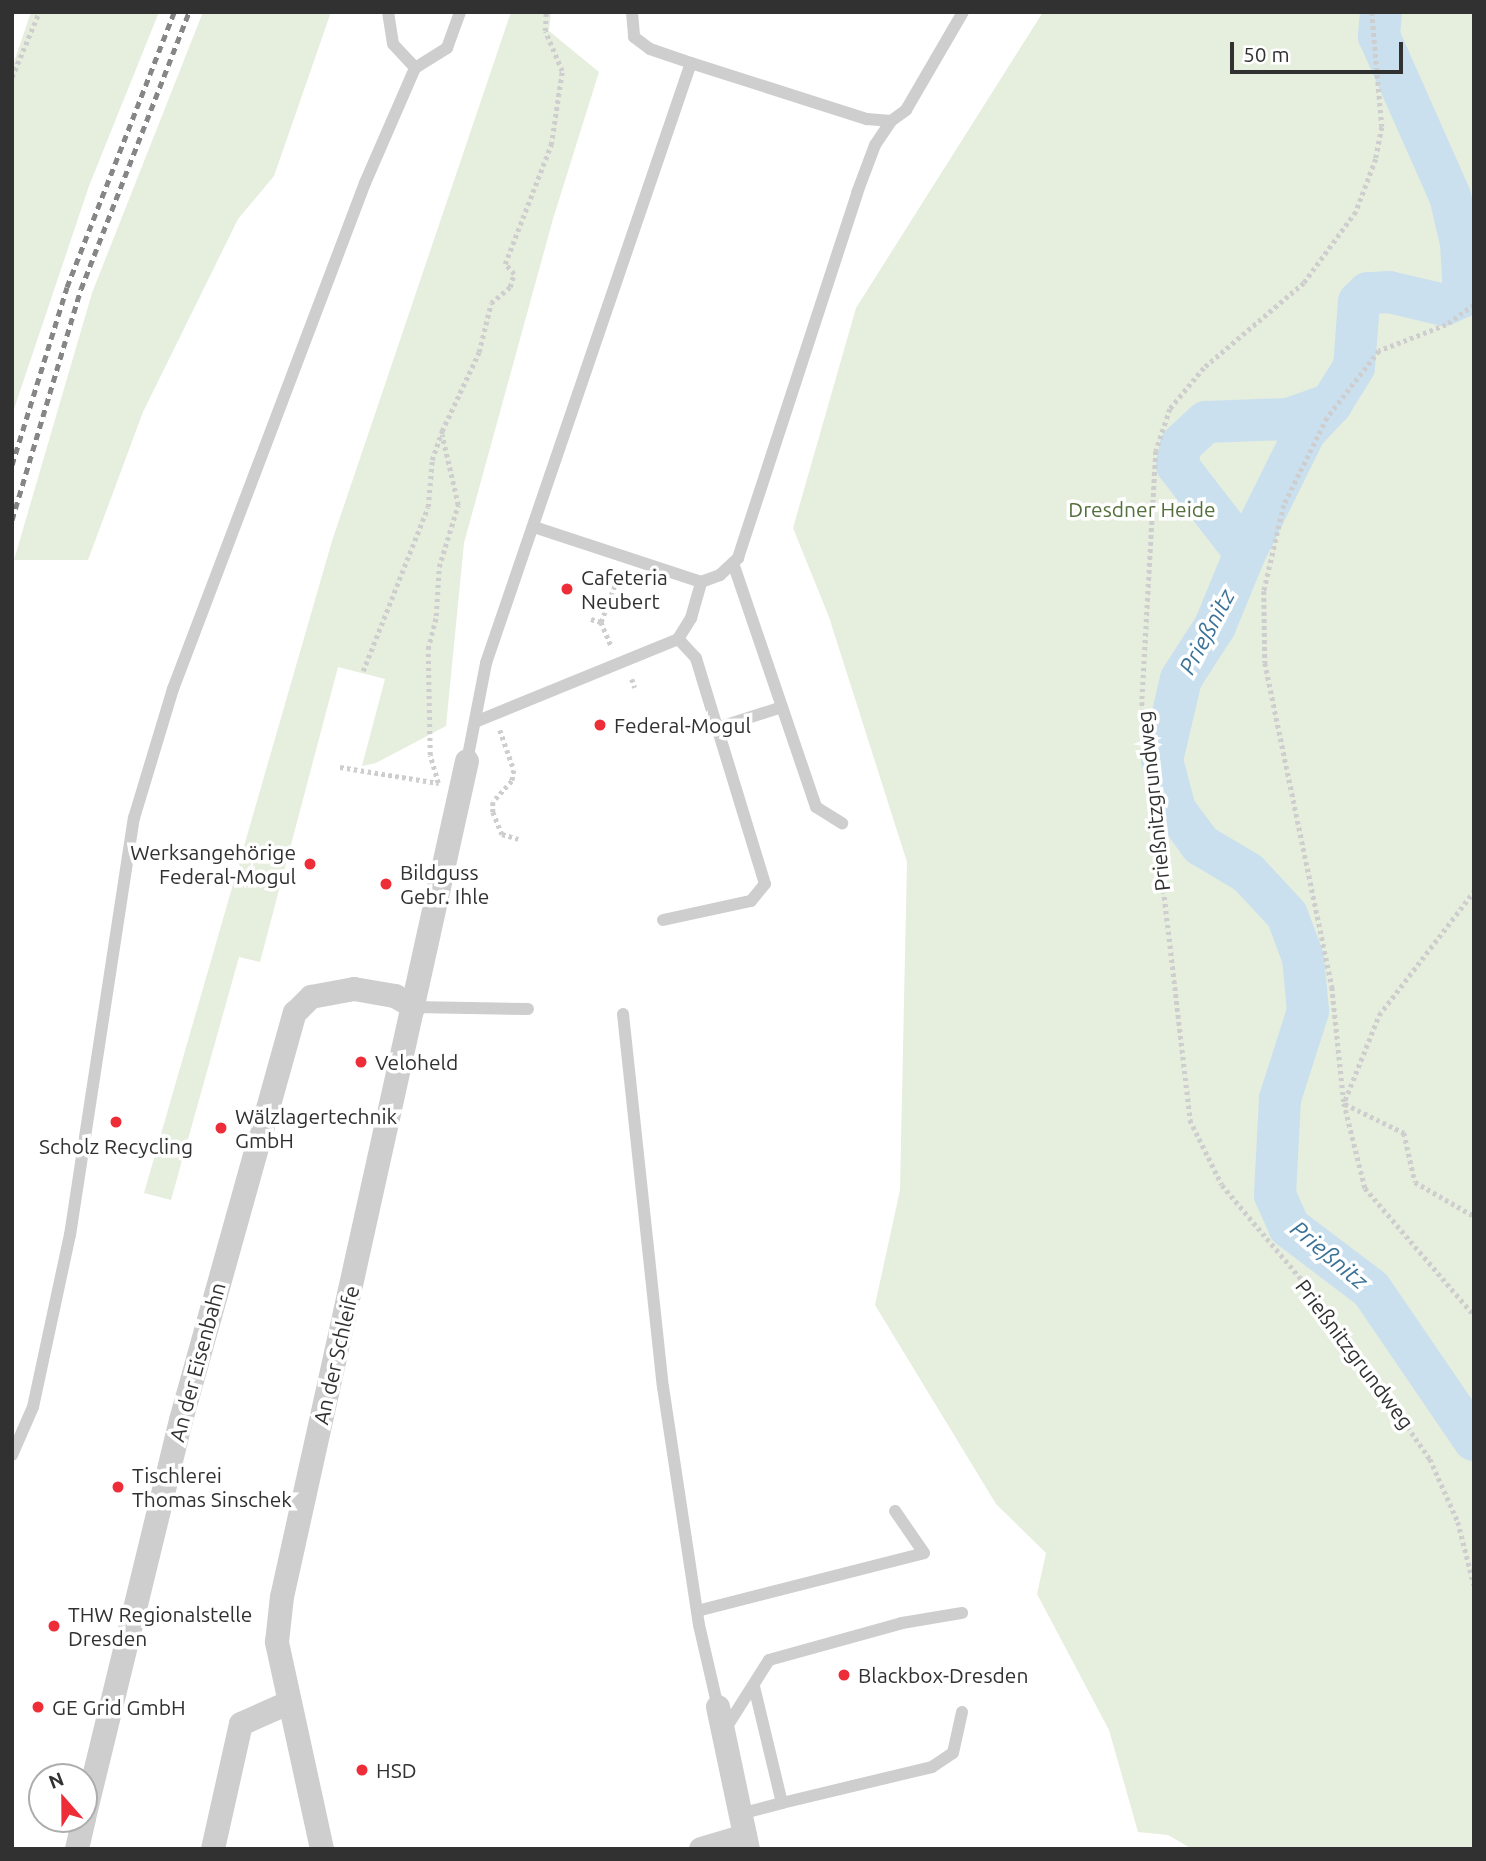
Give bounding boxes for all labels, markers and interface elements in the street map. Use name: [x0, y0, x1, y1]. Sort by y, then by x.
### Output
scale bar: [1234, 28, 1407, 72]
text: 50 m: [1243, 42, 1290, 66]
park label: Dresdner Heide: [1068, 496, 1216, 522]
place label: Cafeteria Neubert: [581, 564, 668, 614]
marker: Cafeteria Neubert: [559, 581, 575, 597]
water label: Prießnitz: [1173, 585, 1241, 679]
street label: Prießnitzgrundweg: [1131, 710, 1175, 892]
place label: Federal-Mogul: [614, 712, 751, 738]
marker: Federal-Mogul: [592, 717, 608, 733]
place label: Werksangehörige Federal-Mogul: [130, 839, 296, 889]
marker: Werksangehörige Federal-Mogul: [302, 856, 318, 872]
place label: Bildguss Gebr. Ihle: [400, 859, 489, 909]
marker: Bildguss Gebr. Ihle: [378, 876, 394, 892]
place label: Veloheld: [375, 1049, 458, 1075]
marker: Veloheld: [353, 1054, 369, 1070]
place label: Wälzlagertechnik GmbH: [235, 1103, 397, 1153]
marker: Scholz Recycling: [108, 1114, 124, 1130]
marker: Wälzlagertechnik GmbH: [213, 1120, 229, 1136]
place label: Scholz Recycling: [39, 1133, 193, 1159]
water label: Prießnitz: [1285, 1215, 1373, 1295]
street label: Prießnitzgrundweg: [1291, 1274, 1419, 1434]
street label: An der Eisenbahn: [164, 1280, 230, 1444]
street label: An der Schleife: [308, 1283, 364, 1427]
place label: Tischlerei Thomas Sinschek: [132, 1462, 292, 1512]
marker: Tischlerei Thomas Sinschek: [110, 1479, 126, 1495]
place label: THW Regionalstelle Dresden: [68, 1601, 252, 1651]
marker: THW Regionalstelle Dresden: [46, 1618, 62, 1634]
place label: Blackbox-Dresden: [858, 1662, 1028, 1688]
marker: Blackbox-Dresden: [836, 1667, 852, 1683]
place label: GE Grid GmbH: [52, 1694, 186, 1720]
marker: GE Grid GmbH: [30, 1699, 46, 1715]
place label: HSD: [376, 1757, 416, 1783]
marker: HSD: [354, 1762, 370, 1778]
north arrow: [28, 1763, 98, 1833]
text: N: [46, 1767, 67, 1793]

